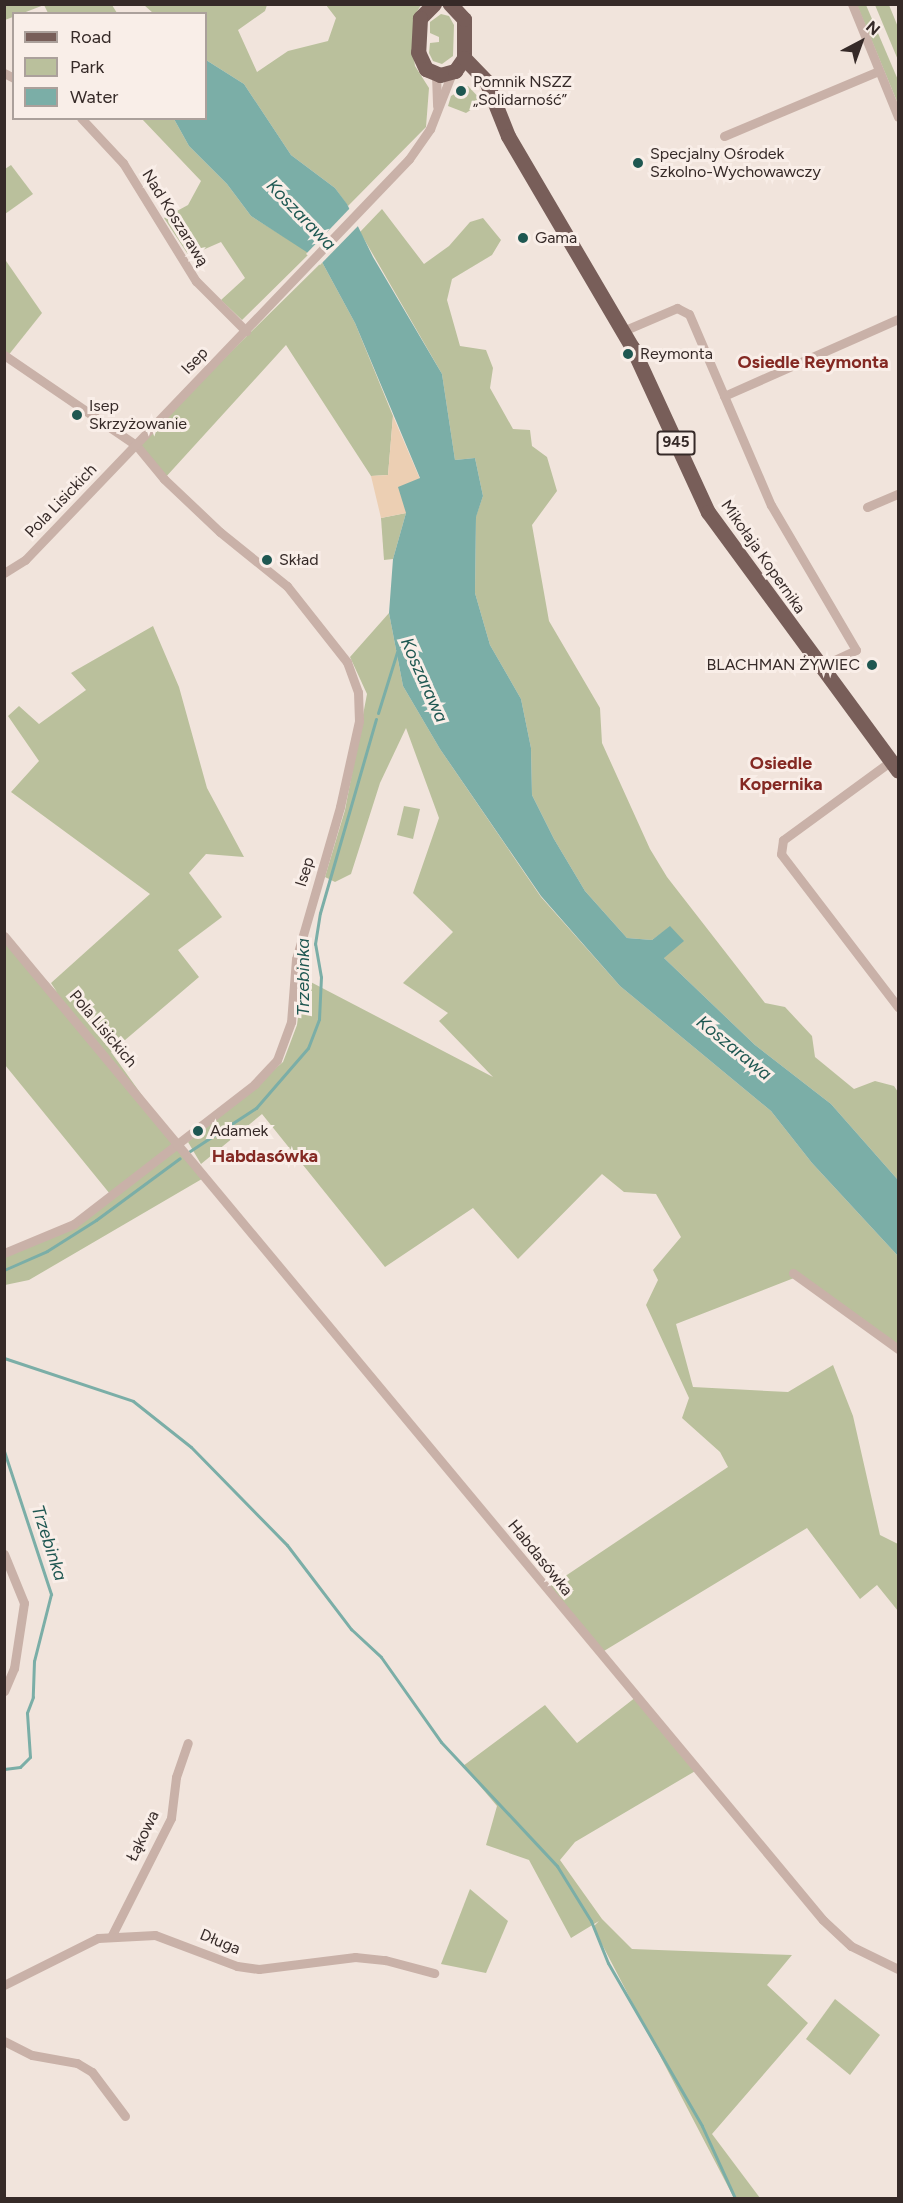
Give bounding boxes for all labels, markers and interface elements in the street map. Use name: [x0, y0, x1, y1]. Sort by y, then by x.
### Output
legend: [12, 12, 207, 120]
north arrow: [831, 12, 891, 72]
text: N: [862, 17, 884, 39]
text: Road: [70, 26, 111, 48]
text: Park: [70, 56, 104, 78]
place label: Pomnik NSZZ „Solidarność”: [473, 72, 572, 110]
marker: Pomnik NSZZ „Solidarność”: [454, 84, 468, 98]
text: Water: [70, 86, 118, 108]
place label: Specjalny Ośrodek Szkolno-Wychowawczy: [650, 144, 821, 182]
marker: Specjalny Ośrodek Szkolno-Wychowawczy: [631, 156, 645, 170]
street label: Nad Koszarawą: [138, 166, 212, 270]
water label: Koszarawa: [262, 175, 340, 255]
place label: Gama: [535, 228, 577, 248]
marker: Gama: [516, 231, 530, 245]
street label: Isep: [178, 344, 212, 378]
place label: Reymonta: [640, 344, 713, 364]
marker: Reymonta: [621, 347, 635, 361]
district label: Osiedle Reymonta: [737, 351, 889, 373]
place label: Isep Skrzyżowanie: [89, 396, 187, 434]
marker: Isep Skrzyżowanie: [70, 408, 84, 422]
road number: 945: [656, 431, 696, 455]
street label: Pola Lisickich: [21, 460, 101, 542]
street label: Mikołaja Kopernika: [717, 497, 809, 617]
place label: Skład: [279, 550, 319, 570]
marker: Skład: [260, 553, 274, 567]
water label: Koszarawa: [396, 634, 452, 726]
place label: BLACHMAN ŻYWIEC: [707, 655, 860, 675]
marker: BLACHMAN ŻYWIEC: [865, 658, 879, 672]
district label: Osiedle Kopernika: [739, 753, 823, 795]
street label: Isep: [291, 855, 319, 889]
water label: Trzebinka: [292, 938, 314, 1016]
street label: Pola Lisickich: [65, 986, 141, 1072]
water label: Koszarawa: [692, 1011, 776, 1085]
place label: Adamek: [210, 1121, 268, 1141]
marker: Adamek: [191, 1124, 205, 1138]
district label: Habdasówka: [212, 1145, 318, 1167]
water label: Trzebinka: [27, 1503, 71, 1583]
street label: Habdasówka: [504, 1516, 576, 1600]
street label: Łąkowa: [123, 1808, 163, 1864]
street label: Długa: [197, 1925, 243, 1959]

